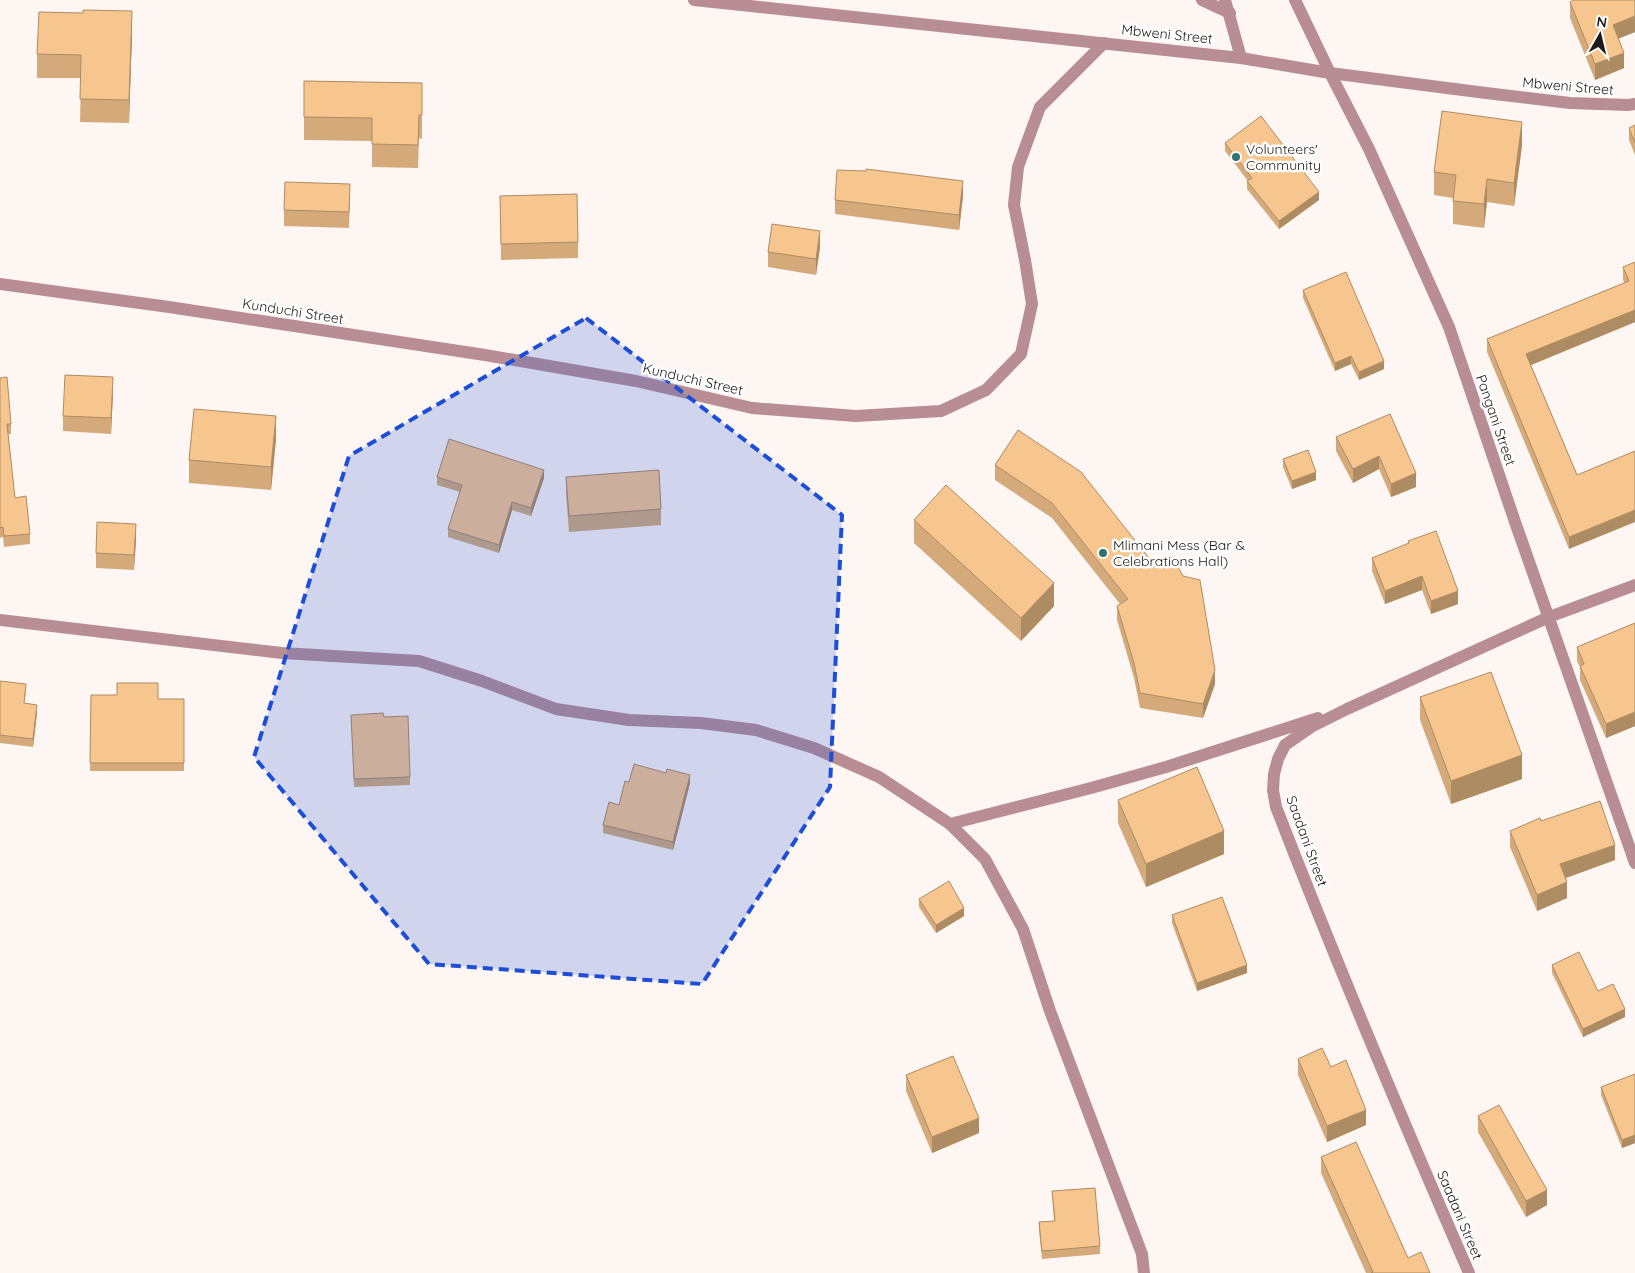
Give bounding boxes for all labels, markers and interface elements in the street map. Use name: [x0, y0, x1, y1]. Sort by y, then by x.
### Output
north arrow: [1575, 10, 1625, 60]
text: N: [1595, 12, 1608, 32]
street label: Mbweni Street: [1120, 20, 1214, 48]
street label: Mbweni Street: [1522, 73, 1615, 99]
place label: Volunteers' Community: [1246, 140, 1321, 174]
marker: Volunteers' Community: [1230, 151, 1242, 163]
street label: Kunduchi Street: [241, 294, 345, 328]
street label: Kunduchi Street: [641, 359, 745, 399]
street label: Pangani Street: [1472, 372, 1520, 468]
place label: Mlimani Mess (Bar & Celebrations Hall): [1113, 536, 1245, 570]
marker: Mlimani Mess (Bar & Celebrations Hall): [1097, 547, 1109, 559]
street label: Saadani Street: [1282, 793, 1332, 889]
street label: Saadani Street: [1433, 1168, 1487, 1263]

